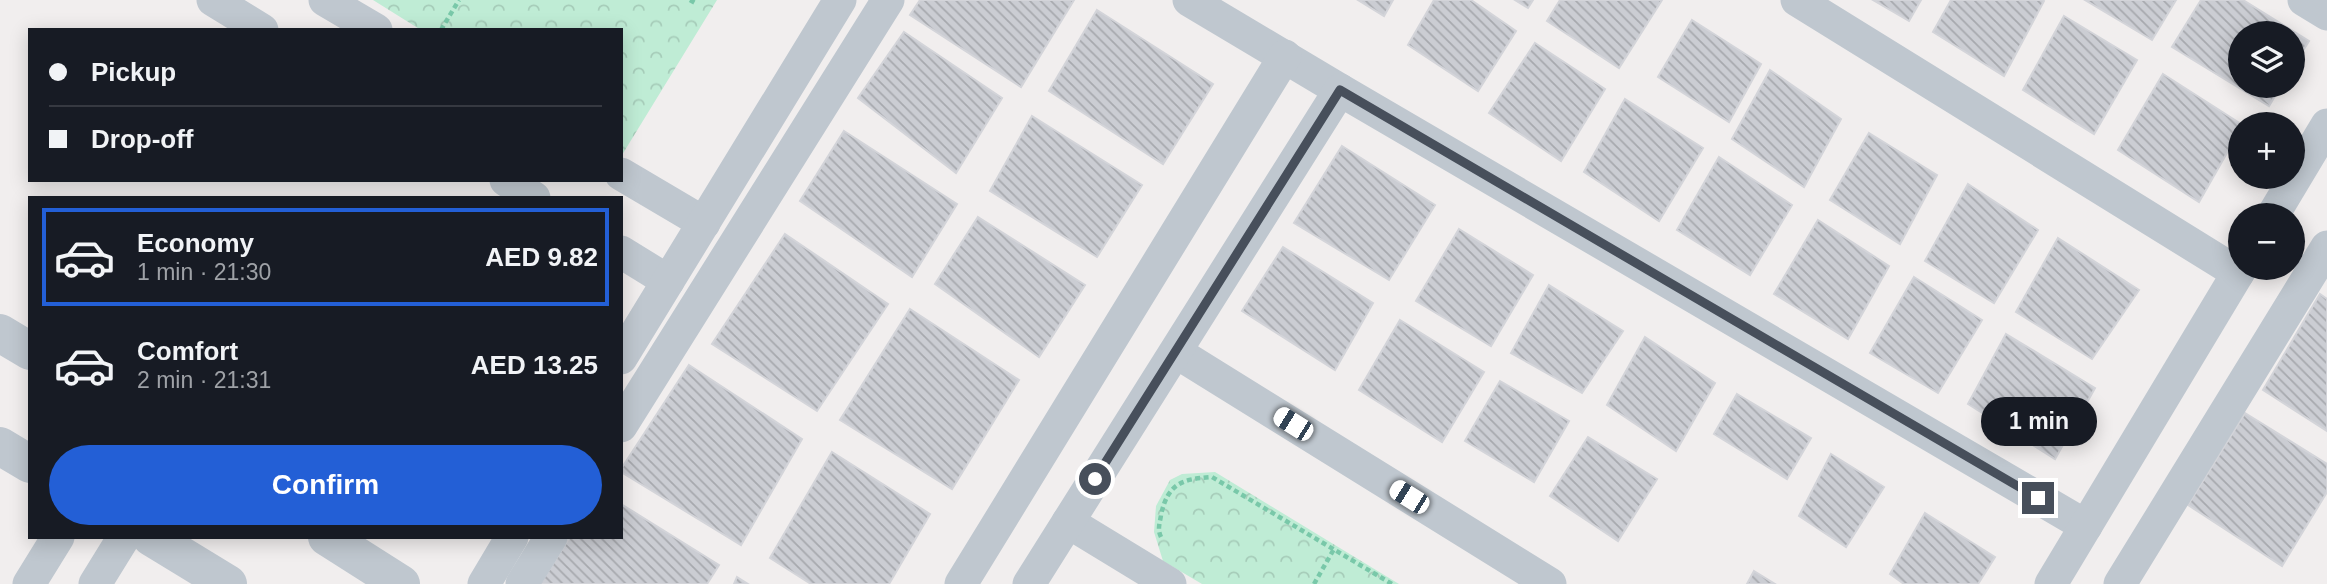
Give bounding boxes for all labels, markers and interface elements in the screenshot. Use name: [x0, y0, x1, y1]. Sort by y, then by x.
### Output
map controls: [2228, 21, 2305, 280]
button: layers: [2228, 21, 2305, 98]
text: Pickup: [91, 57, 176, 87]
button: +: [2228, 112, 2305, 189]
text: Drop-off: [91, 124, 194, 154]
button: −: [2228, 203, 2305, 280]
icon: car: [53, 226, 116, 289]
text: Economy: [137, 228, 254, 258]
text: AED 9.82: [485, 242, 598, 272]
text: 1 min · 21:30: [137, 259, 271, 285]
icon: car: [53, 334, 116, 397]
text: Comfort: [137, 336, 238, 366]
text: AED 13.25: [471, 350, 598, 380]
text: 2 min · 21:31: [137, 367, 271, 393]
callout: 1 min: [1980, 396, 2096, 446]
car: [1270, 404, 1317, 444]
text: 1 min: [2009, 408, 2069, 434]
button: Confirm: [49, 445, 602, 525]
route start: [1079, 463, 1111, 495]
car: [1386, 477, 1433, 517]
route end: [2022, 482, 2054, 514]

